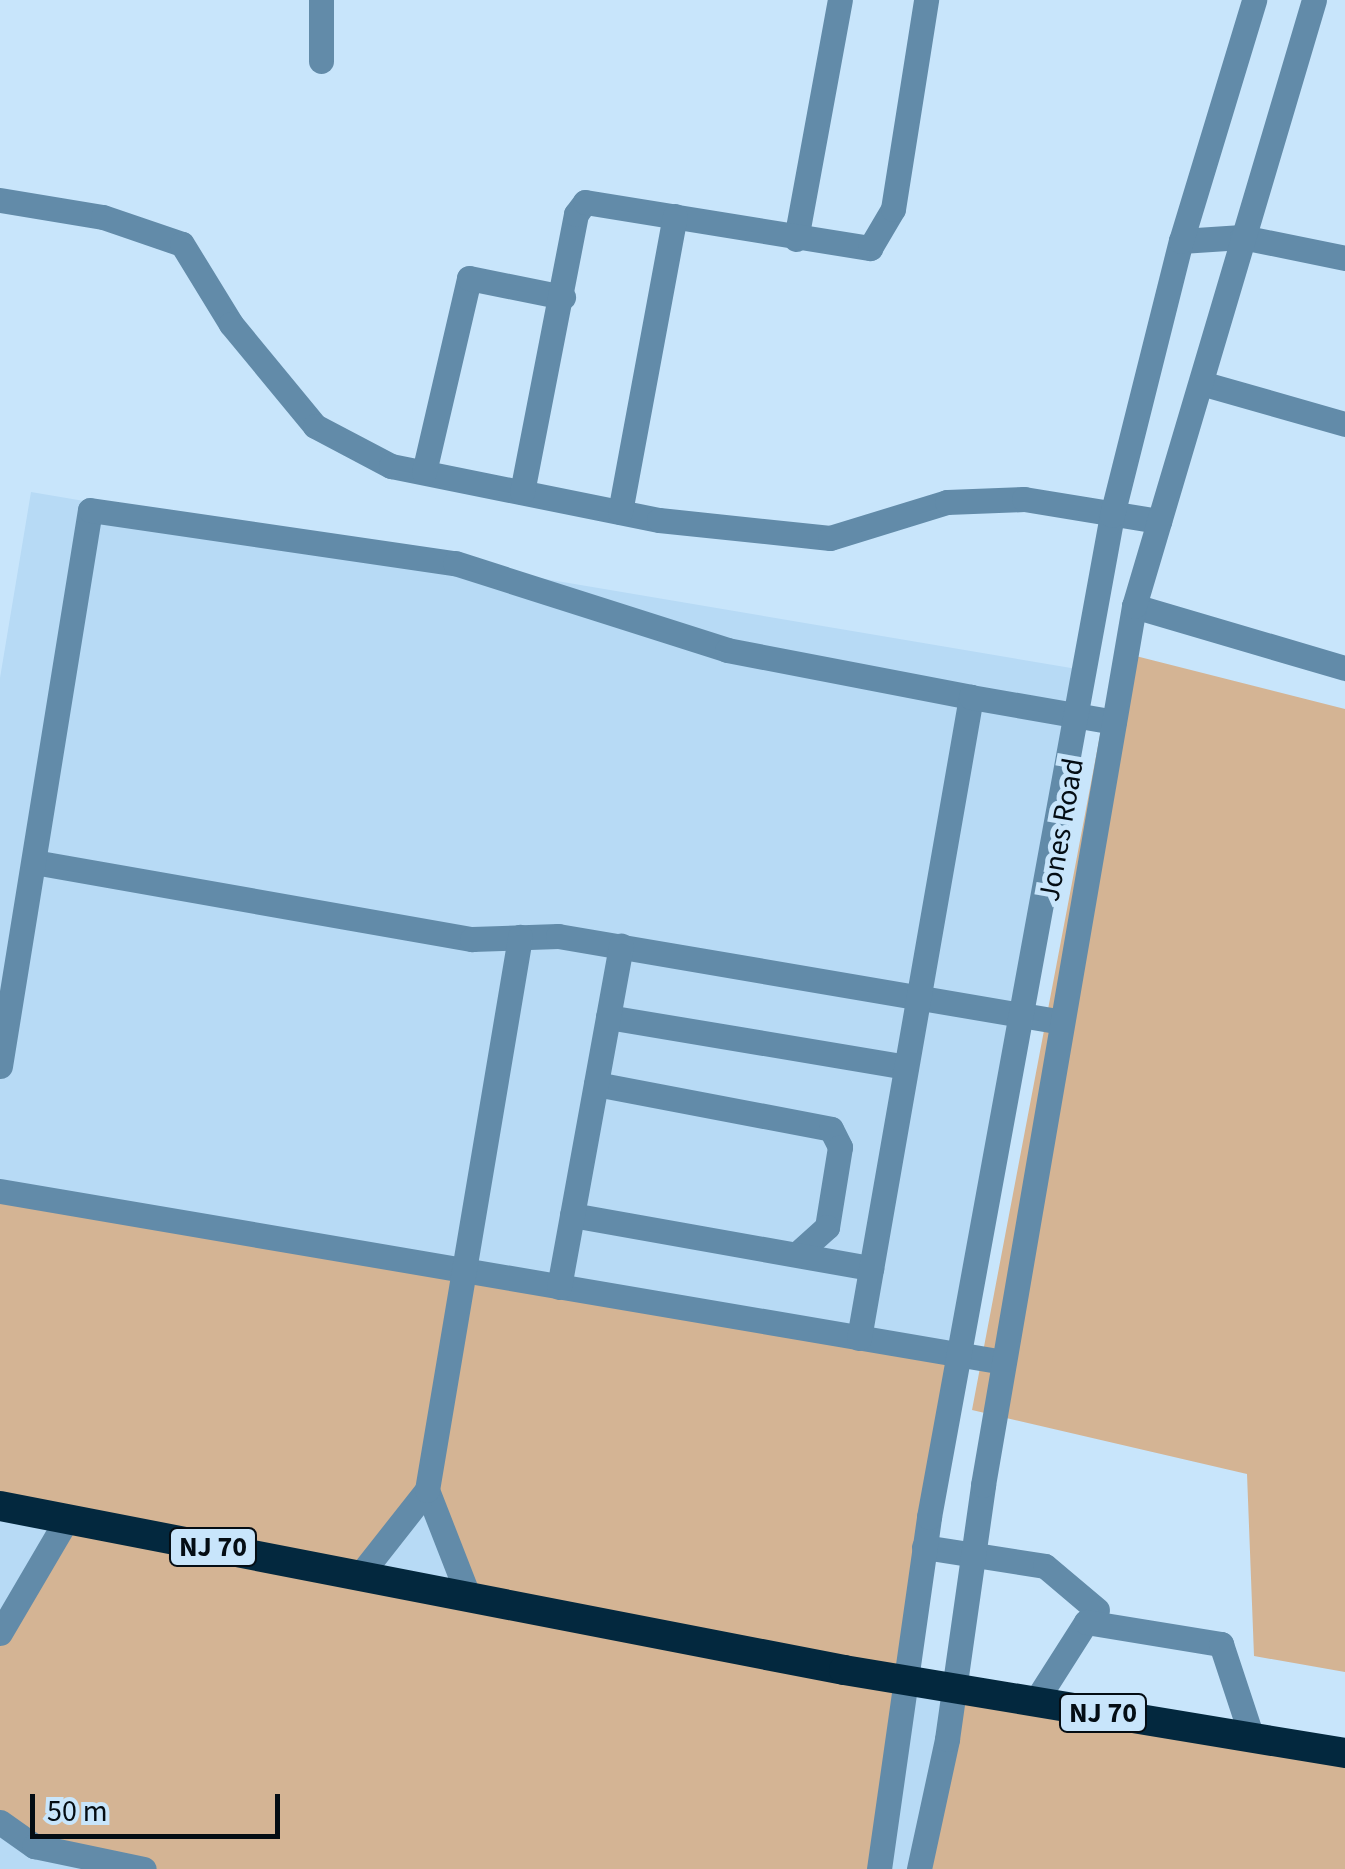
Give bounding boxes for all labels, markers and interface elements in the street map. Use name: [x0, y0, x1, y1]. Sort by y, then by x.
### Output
street label: Jones Road: [1032, 756, 1092, 904]
road number: NJ 70: [168, 1524, 258, 1570]
road number: NJ 70: [1058, 1690, 1148, 1736]
scale bar: [35, 1774, 285, 1836]
text: 50 m: [47, 1790, 108, 1833]

